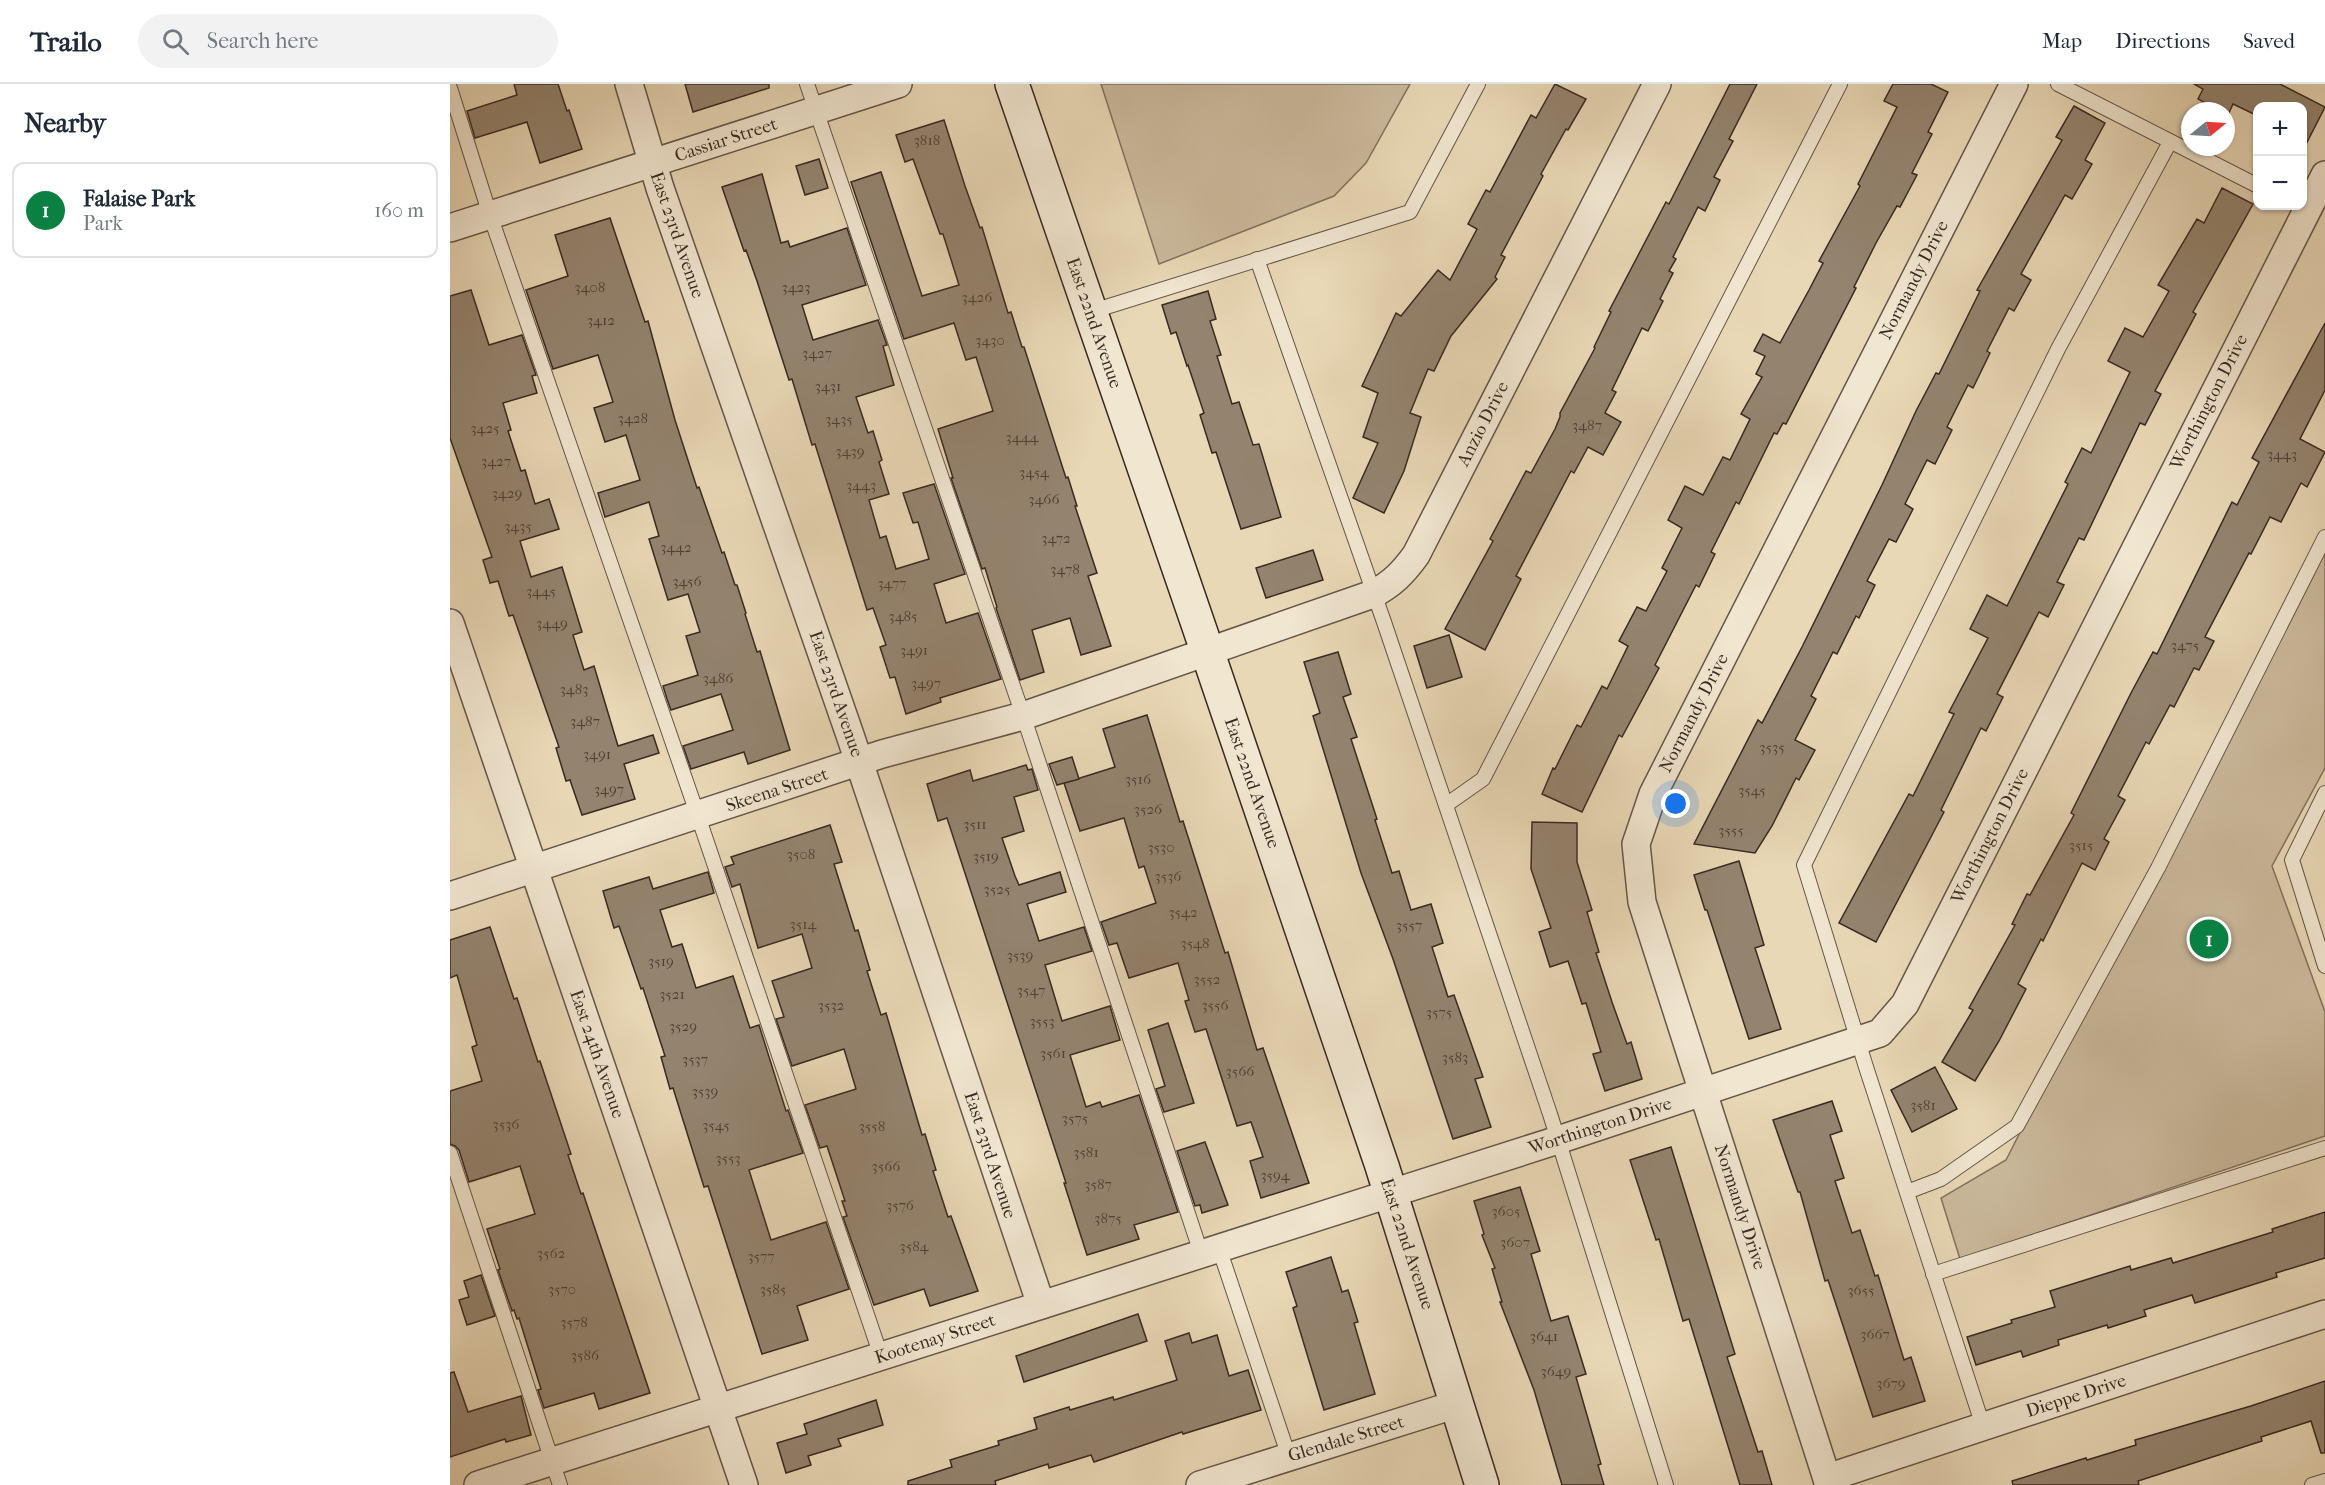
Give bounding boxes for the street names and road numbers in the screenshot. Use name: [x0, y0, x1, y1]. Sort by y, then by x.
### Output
street label: Cassiar Street: [672, 113, 780, 166]
street label: East 23rd Avenue: [646, 169, 708, 301]
street label: Normandy Drive: [1875, 217, 1953, 343]
street label: East 22nd Avenue: [1062, 255, 1126, 391]
street label: Worthington Drive: [2165, 331, 2252, 474]
street label: Anzio Drive: [1452, 378, 1513, 471]
street label: East 23rd Avenue: [805, 628, 867, 760]
street label: Normandy Drive: [1655, 650, 1733, 776]
street label: East 22nd Avenue: [1220, 715, 1284, 851]
street label: Skeena Street: [723, 763, 831, 816]
street label: Worthington Drive: [1946, 765, 2033, 908]
street label: East 24th Avenue: [565, 987, 629, 1121]
street label: East 23rd Avenue: [960, 1089, 1020, 1221]
street label: Worthington Drive: [1525, 1093, 1674, 1159]
street label: Normandy Drive: [1710, 1142, 1770, 1272]
street label: East 22nd Avenue: [1376, 1176, 1438, 1312]
street label: Kootenay Street: [872, 1309, 999, 1368]
street label: Dieppe Drive: [2023, 1370, 2129, 1422]
street label: Glendale Street: [1286, 1411, 1407, 1467]

